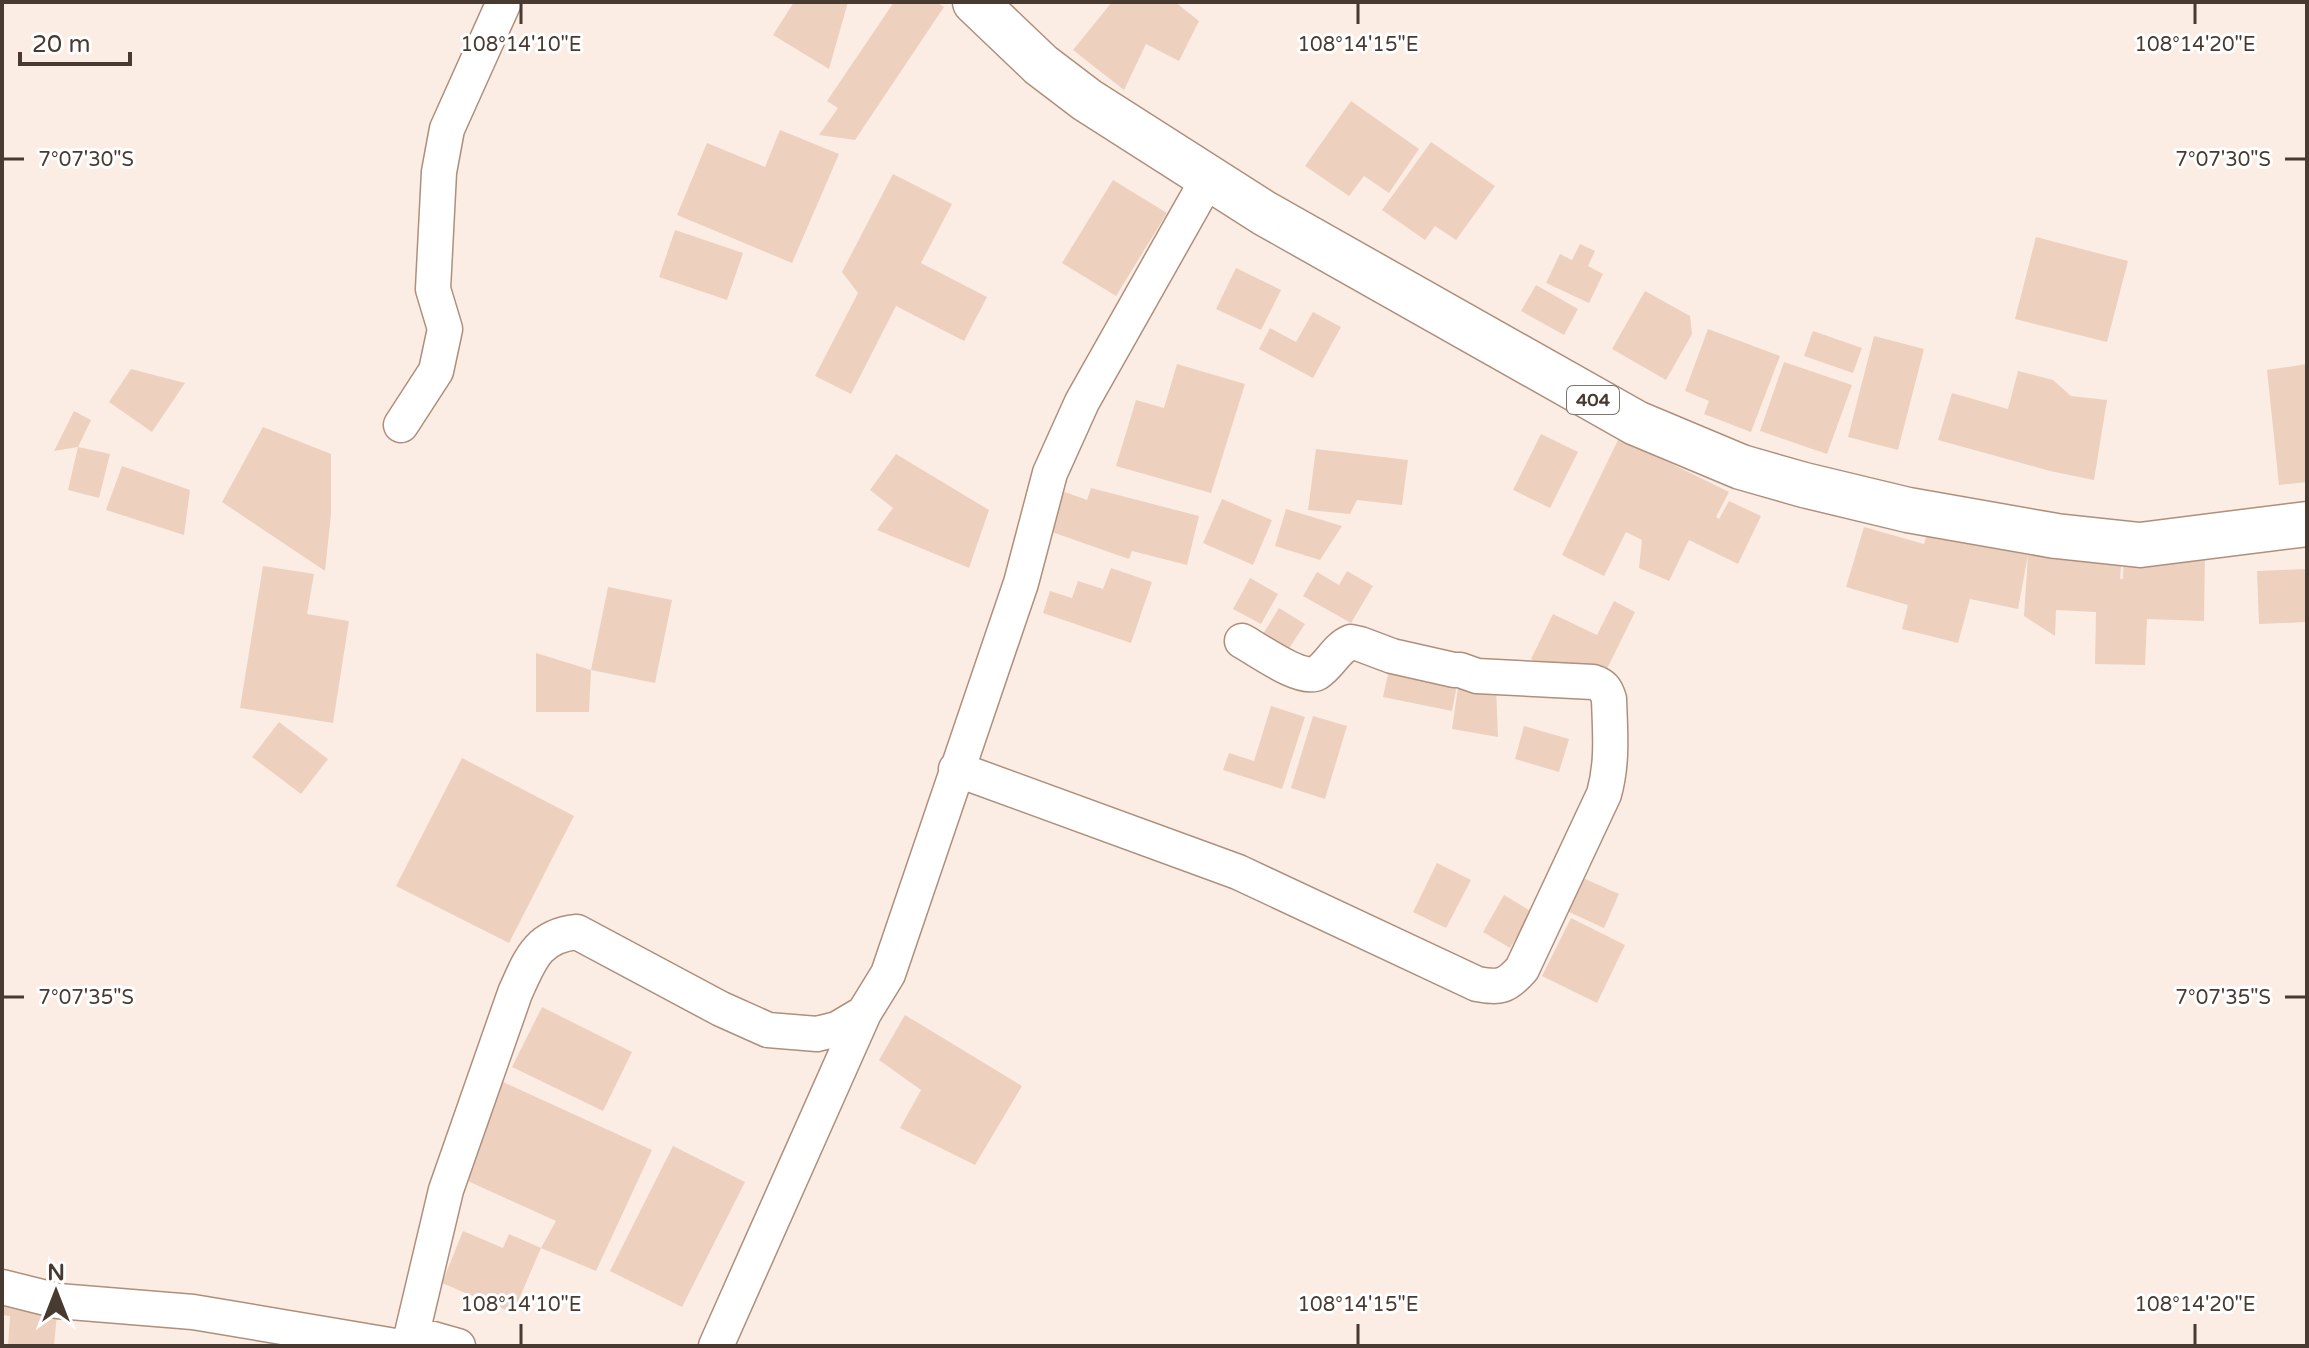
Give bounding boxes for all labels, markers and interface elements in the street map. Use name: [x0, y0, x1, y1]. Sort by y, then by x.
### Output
scale bar: [20, 16, 130, 66]
text: 20 m: [32, 30, 90, 59]
text: 108°14'10"E: [461, 33, 581, 57]
text: 108°14'15"E: [1298, 33, 1418, 57]
text: 108°14'20"E: [2135, 33, 2255, 57]
text: 7°07'30"S: [38, 148, 134, 172]
text: 7°07'30"S: [2175, 148, 2271, 172]
road number: 404: [1567, 386, 1619, 414]
text: 7°07'35"S: [38, 986, 134, 1010]
text: 7°07'35"S: [2175, 986, 2271, 1010]
north arrow: [16, 1252, 96, 1332]
text: N: [47, 1260, 65, 1286]
text: 108°14'10"E: [461, 1293, 581, 1317]
text: 108°14'15"E: [1298, 1293, 1418, 1317]
text: 108°14'20"E: [2135, 1293, 2255, 1317]

